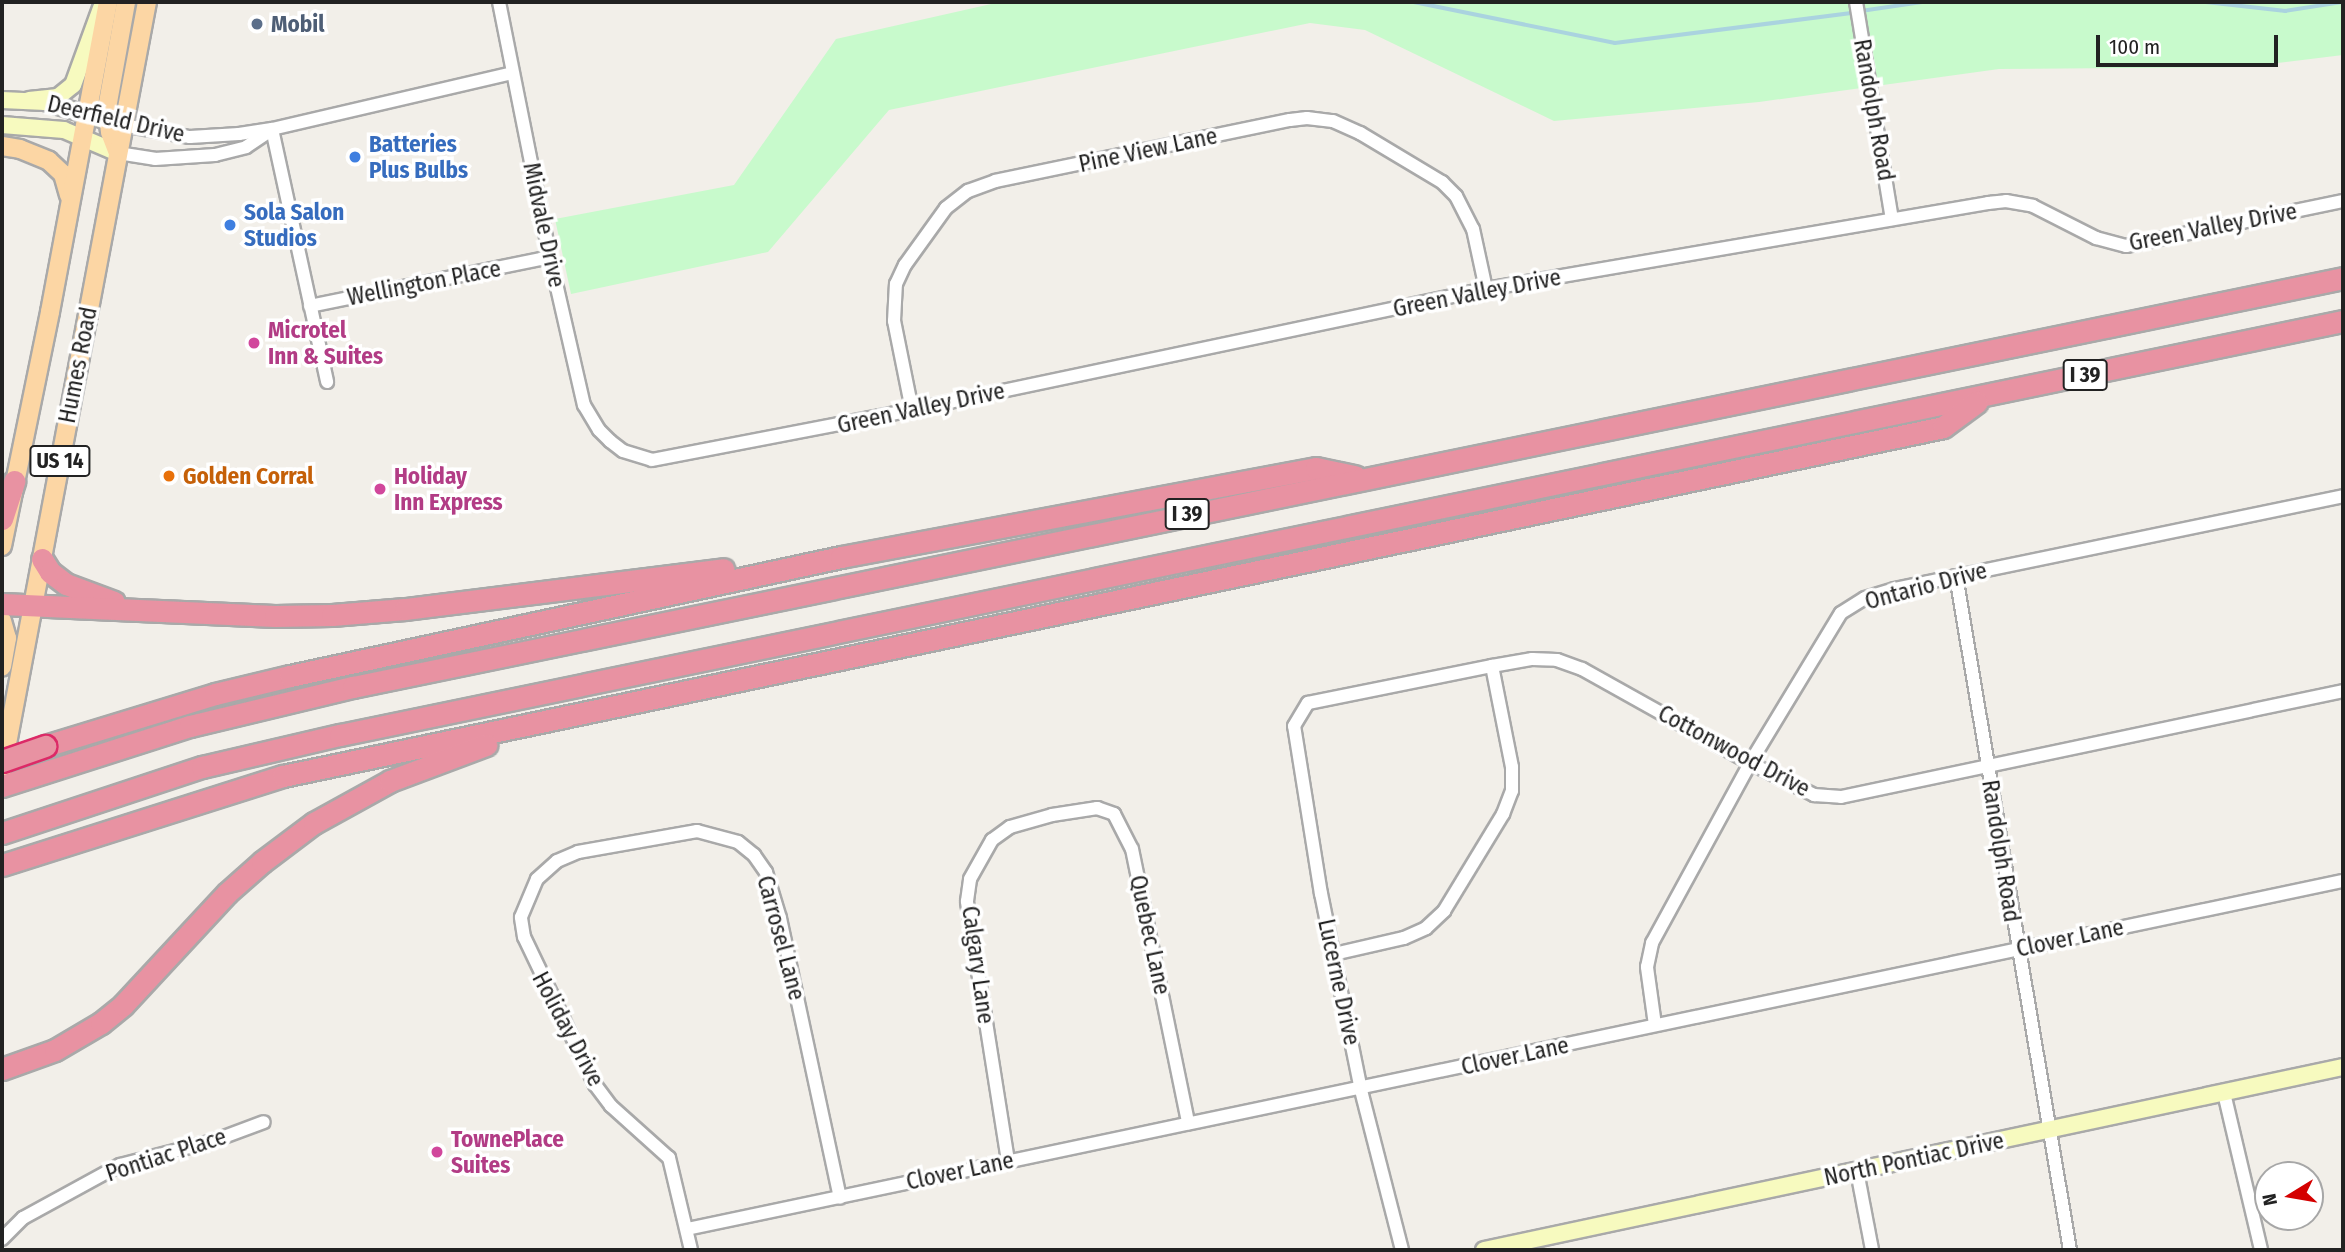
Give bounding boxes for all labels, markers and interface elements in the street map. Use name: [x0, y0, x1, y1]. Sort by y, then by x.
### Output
place label: Mobil: [271, 10, 325, 38]
marker: Mobil: [249, 16, 265, 32]
scale bar: [2100, 21, 2282, 65]
text: 100 m: [2109, 34, 2160, 60]
street label: Randolph Road: [1848, 37, 1900, 183]
street label: Deerfield Drive: [45, 90, 187, 148]
street label: Pine View Lane: [1076, 122, 1220, 178]
place label: Batteries Plus Bulbs: [369, 130, 468, 184]
marker: Batteries Plus Bulbs: [347, 149, 363, 165]
street label: Midvale Drive: [517, 160, 571, 290]
street label: Green Valley Drive: [2127, 197, 2299, 257]
place label: Sola Salon Studios: [244, 198, 344, 252]
marker: Sola Salon Studios: [222, 217, 238, 233]
street label: Wellington Place: [345, 255, 503, 311]
street label: Green Valley Drive: [1391, 263, 1563, 323]
street label: Humes Road: [53, 304, 103, 426]
place label: Microtel Inn & Suites: [268, 316, 383, 370]
marker: Microtel Inn & Suites: [246, 335, 262, 351]
road number: I 39: [2062, 358, 2108, 392]
street label: Green Valley Drive: [835, 377, 1007, 439]
road number: US 14: [28, 444, 92, 478]
place label: Golden Corral: [183, 462, 314, 490]
place label: Holiday Inn Express: [394, 462, 503, 516]
marker: Golden Corral: [161, 468, 177, 484]
marker: Holiday Inn Express: [372, 481, 388, 497]
road number: I 39: [1164, 496, 1210, 532]
street label: Ontario Drive: [1862, 556, 1990, 616]
street label: Cottonwood Drive: [1653, 699, 1815, 803]
street label: Randolph Road: [1976, 778, 2026, 924]
street label: Carrosel Lane: [751, 873, 811, 1003]
street label: Quebec Lane: [1124, 873, 1176, 997]
street label: Calgary Lane: [956, 904, 1000, 1026]
street label: Clover Lane: [2014, 913, 2126, 963]
street label: Lucerne Drive: [1312, 916, 1366, 1048]
street label: Holiday Drive: [526, 967, 610, 1091]
street label: Clover Lane: [1459, 1031, 1571, 1081]
street label: Pontiac Place: [102, 1123, 230, 1187]
place label: TownePlace Suites: [451, 1125, 564, 1179]
street label: North Pontiac Drive: [1822, 1126, 2006, 1192]
marker: TownePlace Suites: [429, 1144, 445, 1160]
street label: Clover Lane: [904, 1146, 1016, 1196]
north arrow: [2254, 1161, 2324, 1231]
text: N: [2257, 1192, 2282, 1208]

